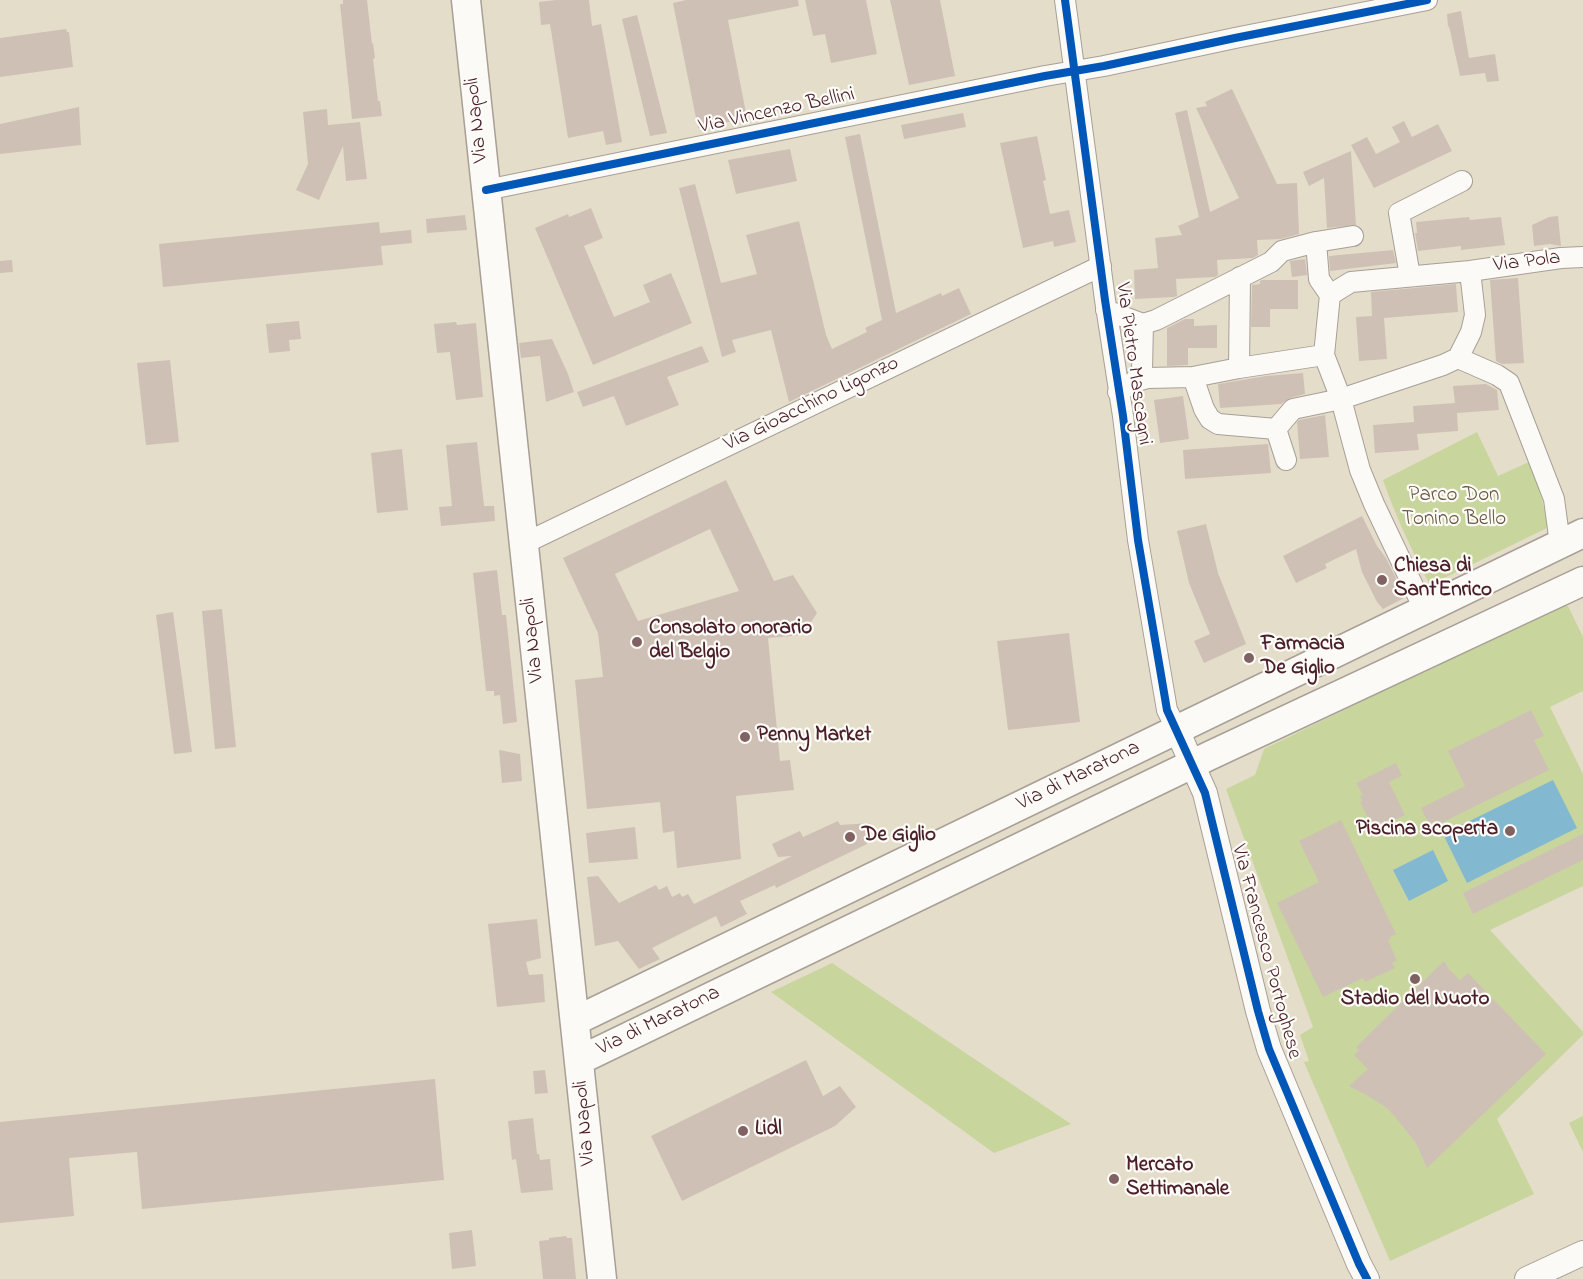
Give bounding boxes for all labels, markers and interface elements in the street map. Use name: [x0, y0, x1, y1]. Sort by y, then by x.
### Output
street label: Via Napoli: [461, 76, 495, 164]
street label: Via Vincenzo Bellini: [697, 83, 857, 141]
street label: Via Pola: [1492, 246, 1562, 280]
street label: Via Pietro Mascagni: [1108, 281, 1156, 447]
street label: Via Gioacchino Ligonzo: [720, 352, 904, 458]
park label: Parco Don Tonino Bello: [1402, 484, 1506, 534]
place label: Chiesa di Sant'Enrico: [1394, 555, 1492, 605]
marker: Chiesa di Sant'Enrico: [1375, 573, 1389, 587]
street label: Via Napoli: [517, 596, 551, 684]
place label: Consolato onorario del Belgio: [649, 617, 812, 667]
place label: Farmacia De Giglio: [1261, 633, 1345, 683]
marker: Consolato onorario del Belgio: [630, 635, 644, 649]
marker: Farmacia De Giglio: [1242, 651, 1256, 665]
place label: Penny Market: [757, 724, 871, 750]
marker: Penny Market: [738, 730, 752, 744]
street label: Via di Maratona: [1013, 736, 1145, 818]
place label: Piscina scoperta: [1356, 818, 1498, 844]
place label: De Giglio: [862, 824, 936, 850]
marker: Piscina scoperta: [1503, 824, 1517, 838]
marker: De Giglio: [843, 830, 857, 844]
street label: Via Francesco Portoghese: [1224, 842, 1306, 1062]
marker: Stadio del Nuoto: [1408, 972, 1422, 986]
street label: Via di Maratona: [593, 981, 725, 1063]
place label: Stadio del Nuoto: [1341, 988, 1489, 1014]
street label: Via Napoli: [570, 1079, 602, 1167]
place label: Lidl: [755, 1118, 782, 1144]
marker: Lidl: [736, 1124, 750, 1138]
place label: Mercato Settimanale: [1126, 1154, 1229, 1204]
marker: Mercato Settimanale: [1107, 1172, 1121, 1186]

